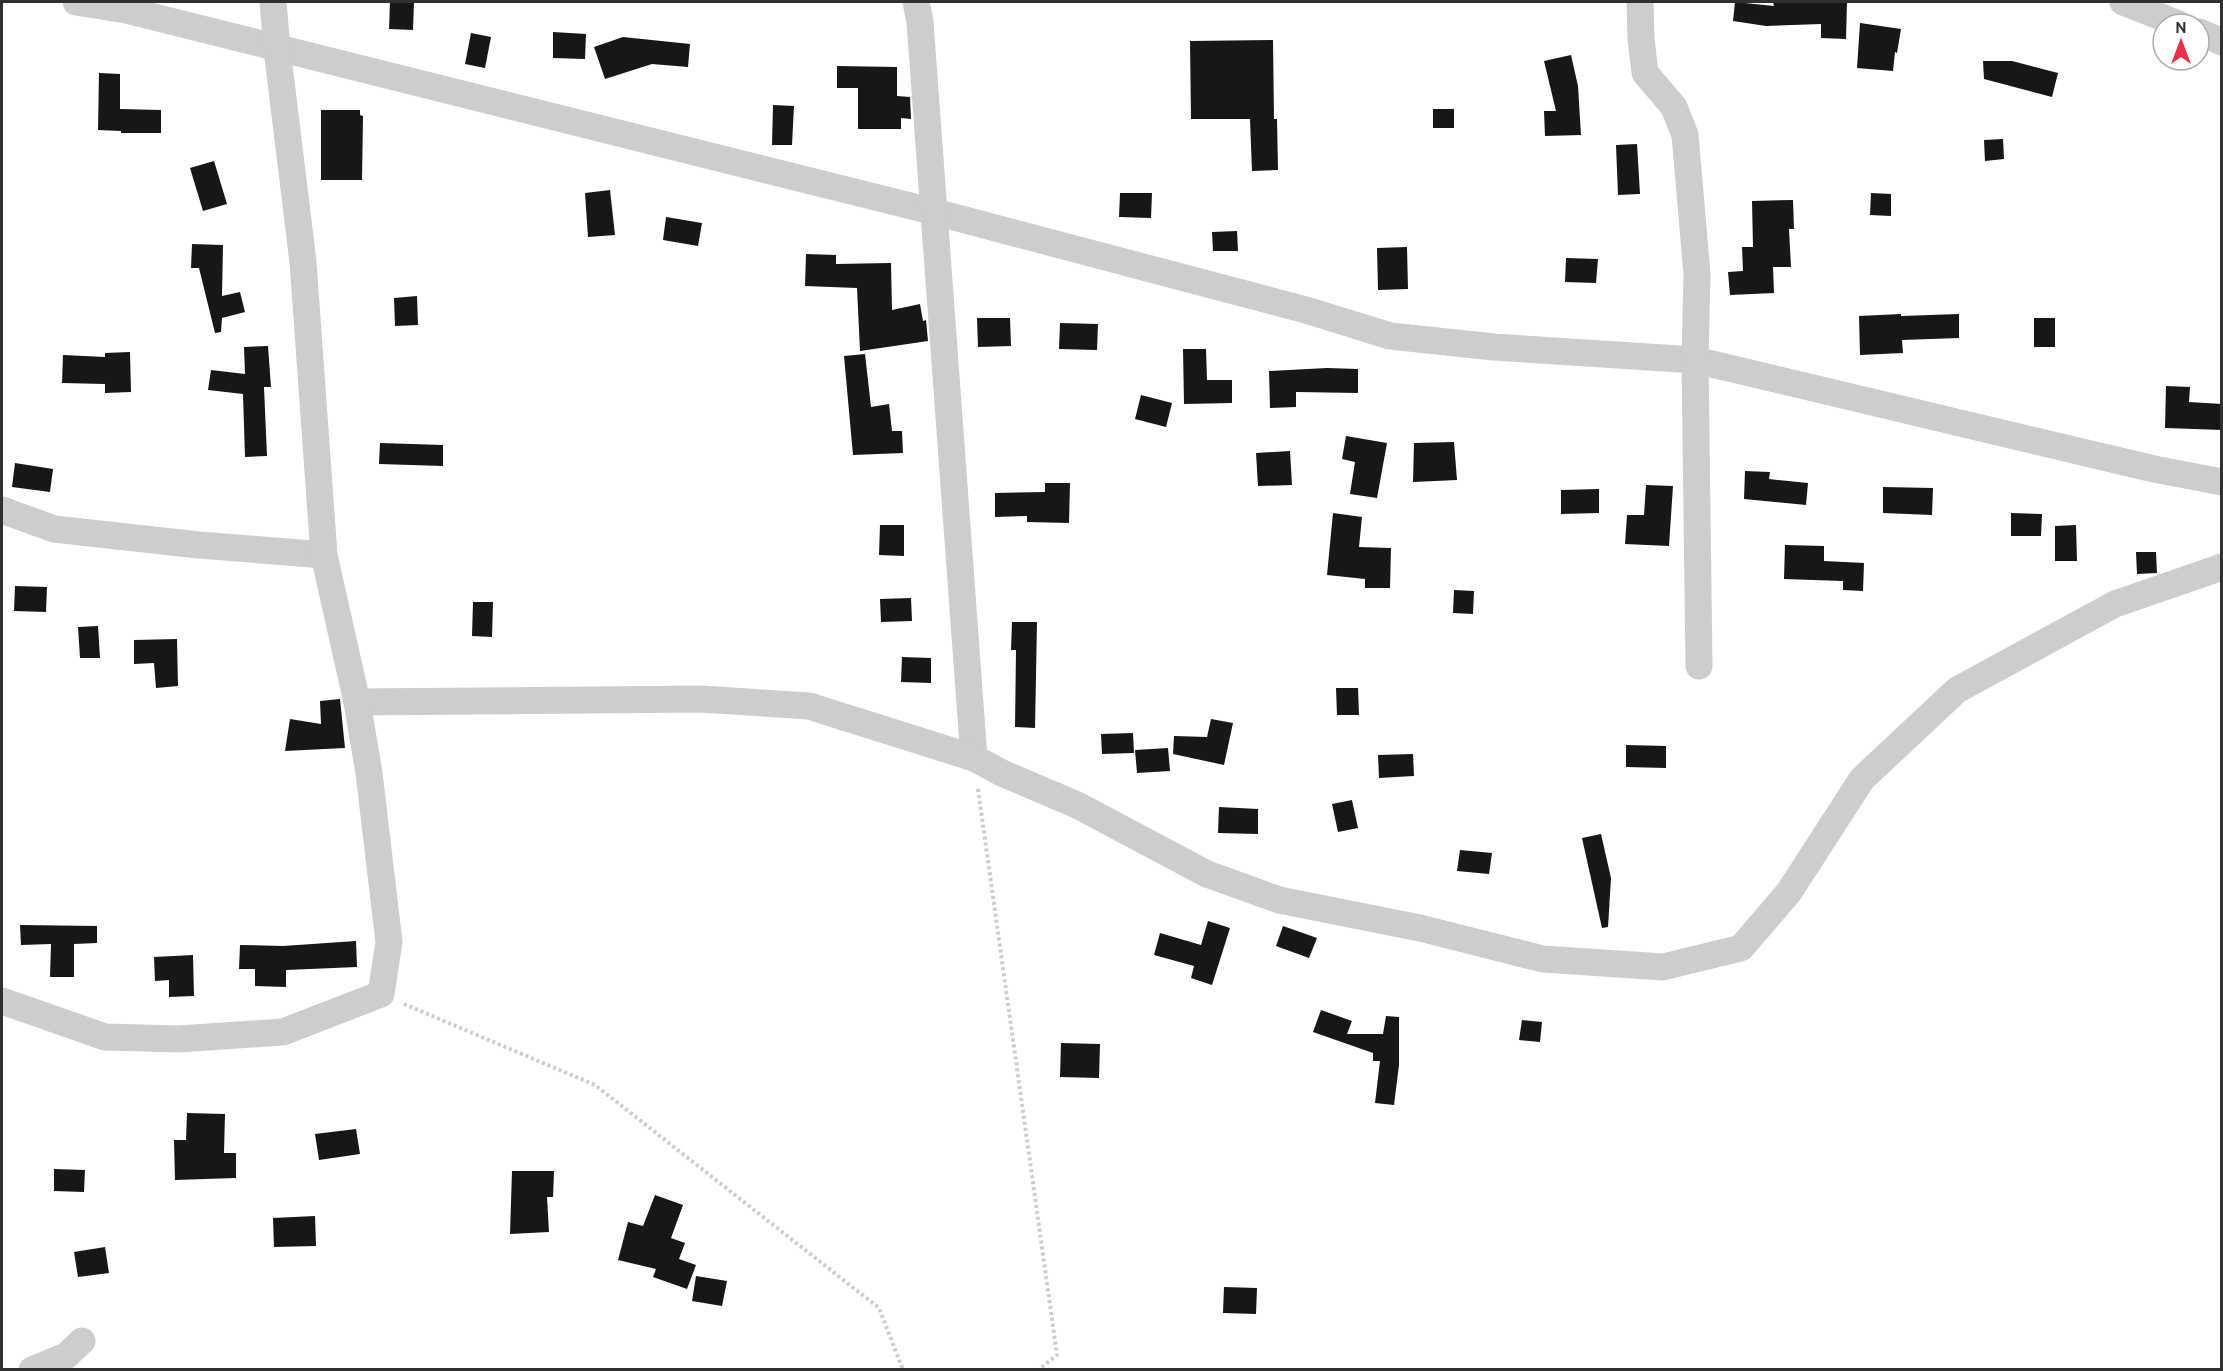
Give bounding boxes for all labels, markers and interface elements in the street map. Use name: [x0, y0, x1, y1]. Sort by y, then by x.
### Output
north arrow: [2151, 12, 2211, 72]
text: N: [2175, 18, 2187, 37]

